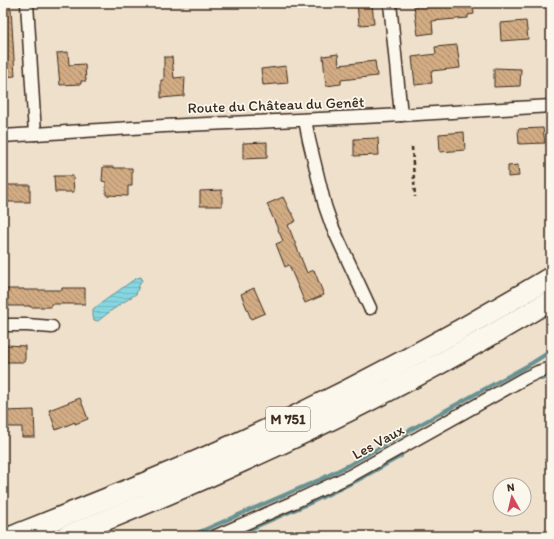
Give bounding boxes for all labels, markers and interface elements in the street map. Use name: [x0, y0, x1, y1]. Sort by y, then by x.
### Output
street label: Route du Château du Genêt: [187, 93, 365, 117]
road number: M 751: [266, 407, 310, 431]
street label: Les Vaux: [349, 420, 407, 464]
north arrow: [492, 477, 532, 517]
text: N: [506, 481, 515, 495]

